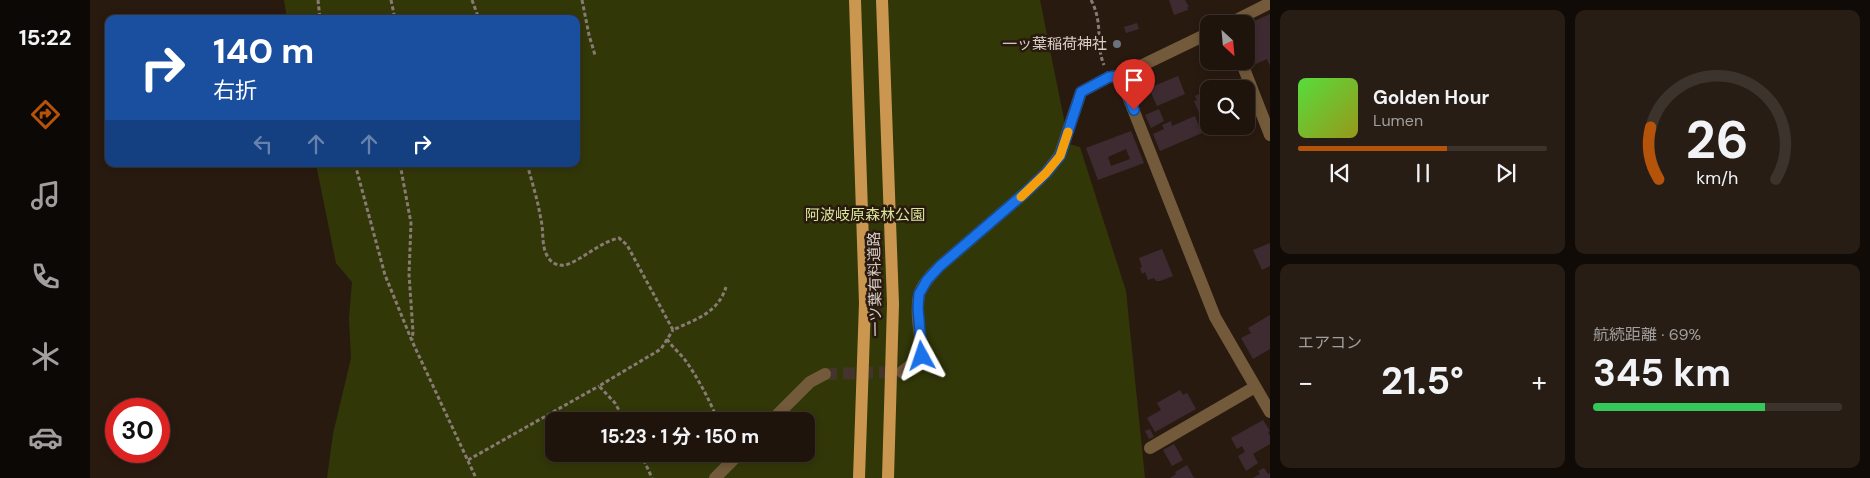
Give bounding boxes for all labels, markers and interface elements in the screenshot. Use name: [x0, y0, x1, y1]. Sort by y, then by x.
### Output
north arrow: [1200, 15, 1255, 70]
map controls: [1200, 15, 1255, 135]
text: 15:22: [19, 23, 71, 52]
text: 140 m: [213, 28, 314, 74]
place label: 一ッ葉稲荷神社: [1002, 34, 1107, 54]
icon: right: [130, 35, 195, 100]
marker: 一ッ葉稲荷神社: [1111, 38, 1123, 50]
pin: [1113, 59, 1155, 110]
icon: arrive: [1120, 66, 1148, 94]
text: 右折: [213, 76, 257, 105]
button: search: [1200, 80, 1255, 135]
text: Golden Hour: [1373, 85, 1489, 110]
icon: directions: [28, 97, 63, 132]
text: 26: [1686, 106, 1749, 174]
text: Lumen: [1373, 110, 1423, 131]
icon: left: [249, 130, 277, 158]
icon: ahead: [302, 130, 330, 158]
icon: ahead: [355, 130, 383, 158]
icon: right: [408, 130, 436, 158]
icon: previous: [1326, 159, 1354, 187]
icon: pause: [1409, 159, 1437, 187]
icon: next: [1492, 159, 1520, 187]
text: km/h: [1696, 166, 1739, 190]
icon: music: [28, 178, 63, 213]
park label: 阿波岐原森林公園: [805, 205, 925, 225]
street label: 一ツ葉有料道路: [864, 231, 886, 337]
icon: phone: [28, 259, 63, 294]
text: 航続距離 · 69%: [1593, 324, 1701, 345]
position arrow: [895, 329, 947, 381]
text: エアコン: [1298, 332, 1362, 353]
icon: climate: [28, 339, 63, 374]
text: 345 km: [1593, 348, 1731, 398]
text: 21.5°: [1381, 356, 1464, 406]
text: −: [1298, 364, 1313, 401]
text: +: [1532, 364, 1547, 401]
speed limit sign: 30: [105, 398, 170, 463]
icon: car: [28, 420, 63, 455]
text: 15:23 · 1 分 · 150 m: [601, 424, 759, 449]

